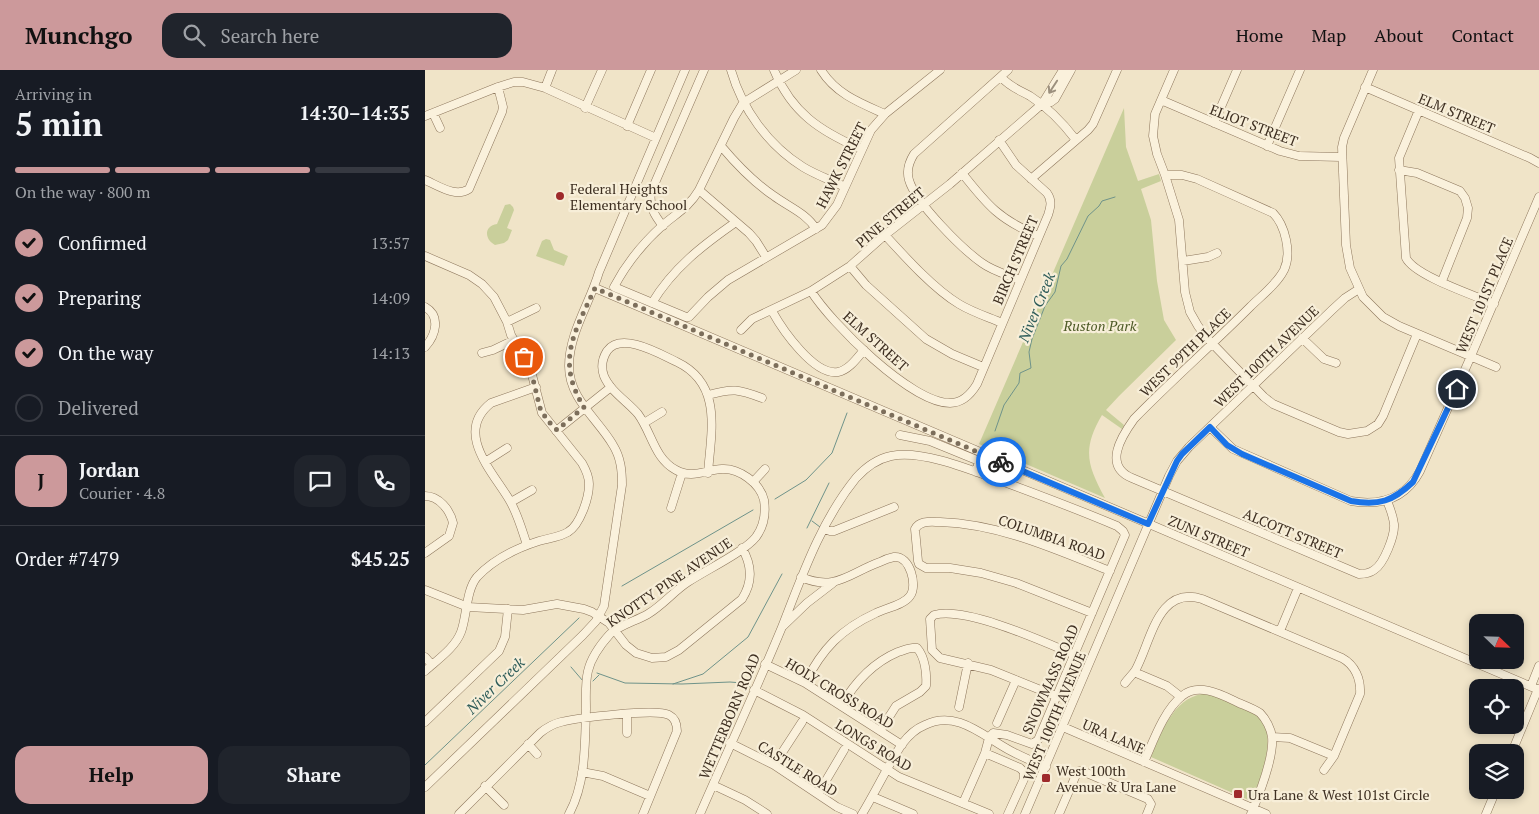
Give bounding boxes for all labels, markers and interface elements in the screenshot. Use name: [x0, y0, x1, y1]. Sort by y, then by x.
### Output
search box: [162, 13, 512, 58]
text: Munchgo: [25, 19, 132, 51]
icon: search: [180, 21, 208, 49]
text: Search here: [220, 23, 319, 48]
text: Home: [1236, 23, 1283, 47]
text: Map: [1311, 23, 1346, 47]
text: About: [1374, 23, 1423, 47]
text: Contact: [1451, 23, 1514, 47]
one-way arrow: [1047, 80, 1057, 94]
text: Arriving in: [15, 83, 92, 105]
street label: ELM STREET: [1416, 88, 1498, 138]
street label: ELIOT STREET: [1207, 99, 1301, 151]
text: 14:30–14:35: [299, 100, 410, 125]
text: 5 min: [15, 103, 103, 145]
street label: HAWK STREET: [811, 118, 871, 211]
place label: Federal Heights Elementary School: [570, 179, 687, 214]
text: On the way · 800 m: [15, 181, 150, 203]
street label: PINE STREET: [851, 182, 929, 252]
marker: Federal Heights Elementary School: [554, 190, 566, 202]
street label: BIRCH STREET: [988, 212, 1042, 307]
icon: check: [15, 229, 43, 257]
text: Confirmed: [58, 230, 147, 255]
text: 13:57: [371, 232, 410, 254]
street label: WEST 101ST PLACE: [1451, 234, 1517, 356]
water label: Niver Creek: [1013, 268, 1059, 346]
icon: check: [15, 284, 43, 312]
text: Preparing: [58, 285, 141, 310]
text: 14:09: [371, 287, 410, 309]
street label: WEST 100TH AVENUE: [1209, 301, 1323, 411]
street label: WEST 99TH PLACE: [1135, 303, 1235, 401]
street label: ELM STREET: [839, 307, 913, 376]
park label: Ruston Park: [1063, 316, 1137, 335]
pin: [503, 336, 545, 378]
icon: check: [15, 339, 43, 367]
text: On the way: [58, 340, 153, 365]
text: 14:13: [371, 342, 410, 364]
icon: bag: [510, 343, 538, 371]
pin: [1436, 368, 1478, 410]
icon: home: [1443, 375, 1471, 403]
text: Delivered: [58, 395, 139, 420]
courier: [976, 437, 1026, 487]
icon: bike: [987, 448, 1015, 476]
button: chat: [294, 455, 346, 507]
button: phone: [358, 455, 410, 507]
text: Jordan: [79, 457, 140, 482]
text: J: [38, 468, 44, 493]
text: Courier · 4.8: [79, 482, 165, 504]
street label: ALCOTT STREET: [1240, 503, 1346, 563]
street label: COLUMBIA ROAD: [996, 510, 1108, 564]
street label: ZUNI STREET: [1165, 510, 1253, 562]
street label: KNOTTY PINE AVENUE: [603, 533, 735, 631]
text: Order #7479: [15, 546, 119, 571]
text: $45.25: [351, 546, 410, 571]
north arrow: [1469, 614, 1524, 669]
map controls: [1469, 614, 1524, 799]
street label: SNOWMASS ROAD: [1017, 621, 1083, 737]
street label: WEST 100TH AVENUE: [1018, 648, 1090, 784]
street label: WETTERBORN ROAD: [694, 650, 764, 782]
water label: Niver Creek: [461, 652, 529, 719]
street label: HOLY CROSS ROAD: [782, 653, 898, 733]
button: locate: [1469, 679, 1524, 734]
street label: URA LANE: [1080, 714, 1148, 758]
street label: LONGS ROAD: [832, 715, 916, 775]
street label: CASTLE ROAD: [754, 736, 842, 800]
button: layers: [1469, 744, 1524, 799]
button: Help: [15, 746, 208, 804]
button: Share: [218, 746, 410, 804]
place label: West 100th Avenue & Ura Lane: [1056, 761, 1176, 796]
marker: West 100th Avenue & Ura Lane: [1040, 772, 1052, 784]
place label: Ura Lane & West 101st Circle: [1248, 785, 1430, 804]
marker: Ura Lane & West 101st Circle: [1232, 788, 1244, 800]

